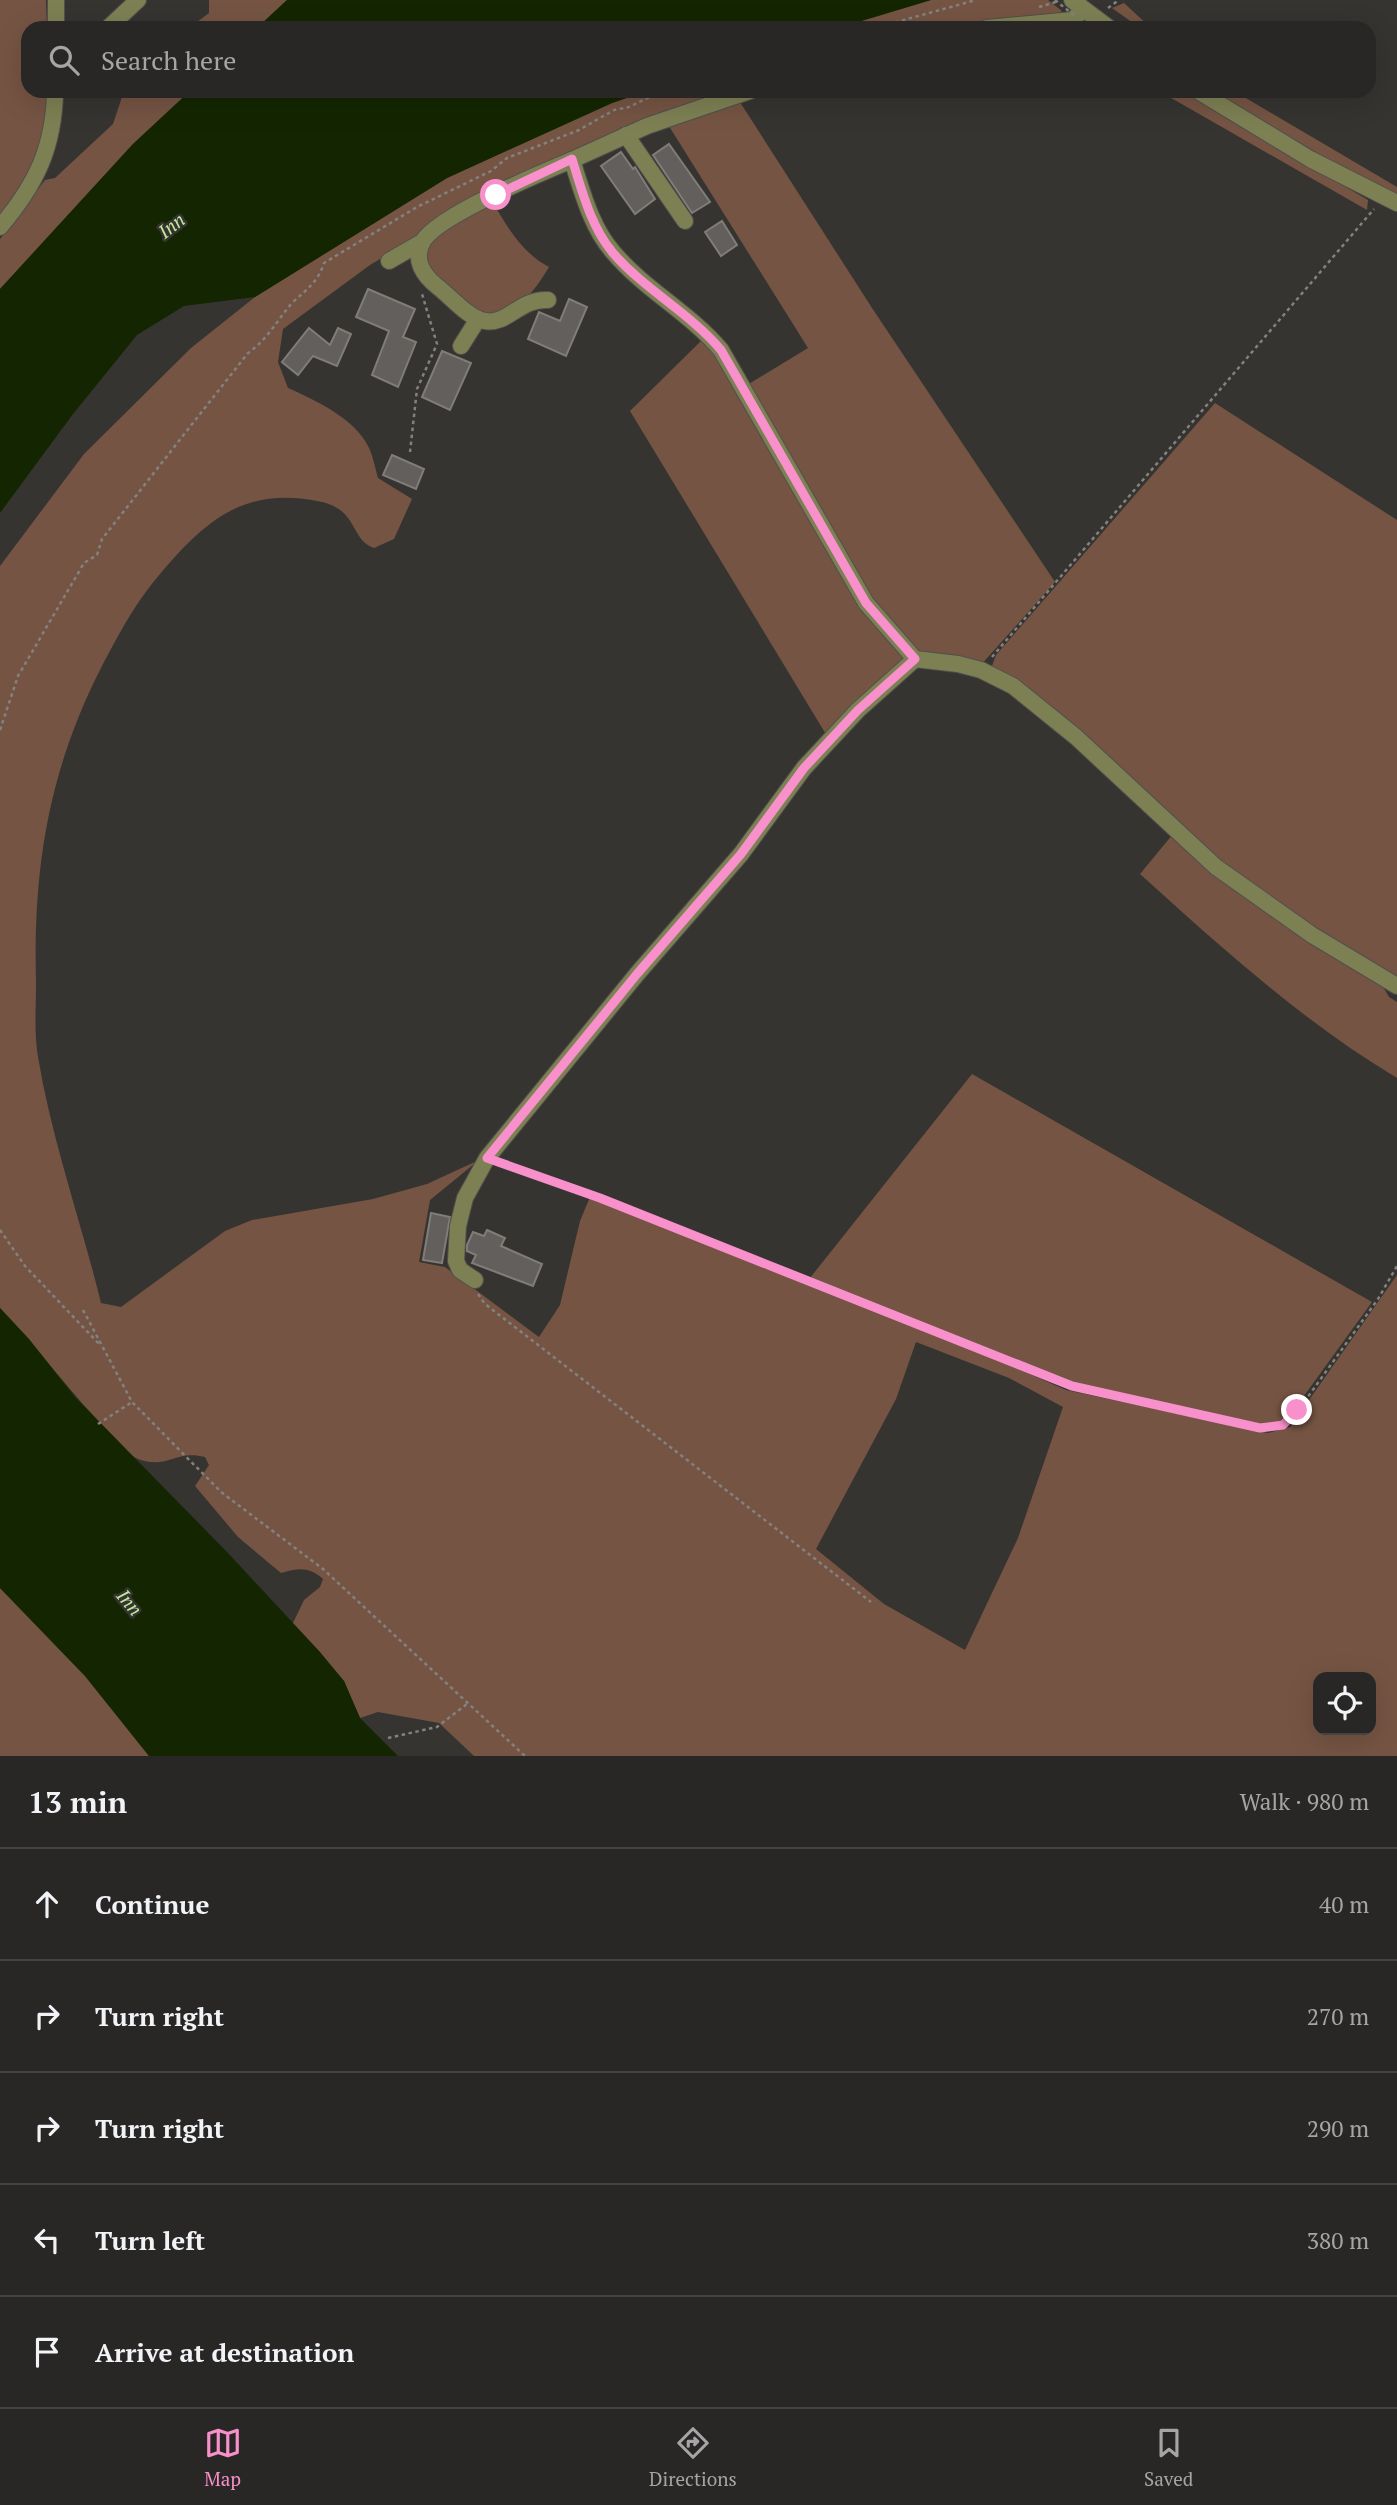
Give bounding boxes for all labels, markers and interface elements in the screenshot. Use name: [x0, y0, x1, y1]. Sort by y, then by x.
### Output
search box: [21, 21, 1376, 98]
icon: search: [45, 41, 83, 79]
text: Search here: [101, 43, 236, 77]
route start: [480, 179, 511, 210]
water label: Inn: [152, 207, 190, 244]
route end: [1281, 1394, 1312, 1425]
water label: Inn: [111, 1583, 148, 1621]
map controls: [1313, 1672, 1376, 1735]
button: locate: [1313, 1672, 1376, 1735]
text: 13 min: [28, 1782, 127, 1822]
text: Walk · 980 m: [1240, 1786, 1369, 1817]
icon: ahead: [28, 1885, 66, 1923]
text: Continue: [95, 1887, 209, 1921]
text: 40 m: [1319, 1889, 1369, 1920]
icon: right: [28, 1997, 66, 2035]
text: Turn right: [95, 1999, 224, 2033]
text: 270 m: [1307, 2001, 1369, 2032]
icon: right: [28, 2109, 66, 2147]
text: Turn right: [95, 2111, 224, 2145]
text: 290 m: [1307, 2113, 1369, 2144]
icon: left: [28, 2221, 66, 2259]
text: Turn left: [95, 2223, 205, 2257]
text: 380 m: [1307, 2225, 1369, 2256]
icon: arrive: [28, 2333, 66, 2371]
text: Arrive at destination: [95, 2335, 354, 2369]
tab: Map: [204, 2424, 242, 2491]
tab: Directions: [649, 2424, 737, 2491]
tab: Saved: [1144, 2424, 1193, 2491]

